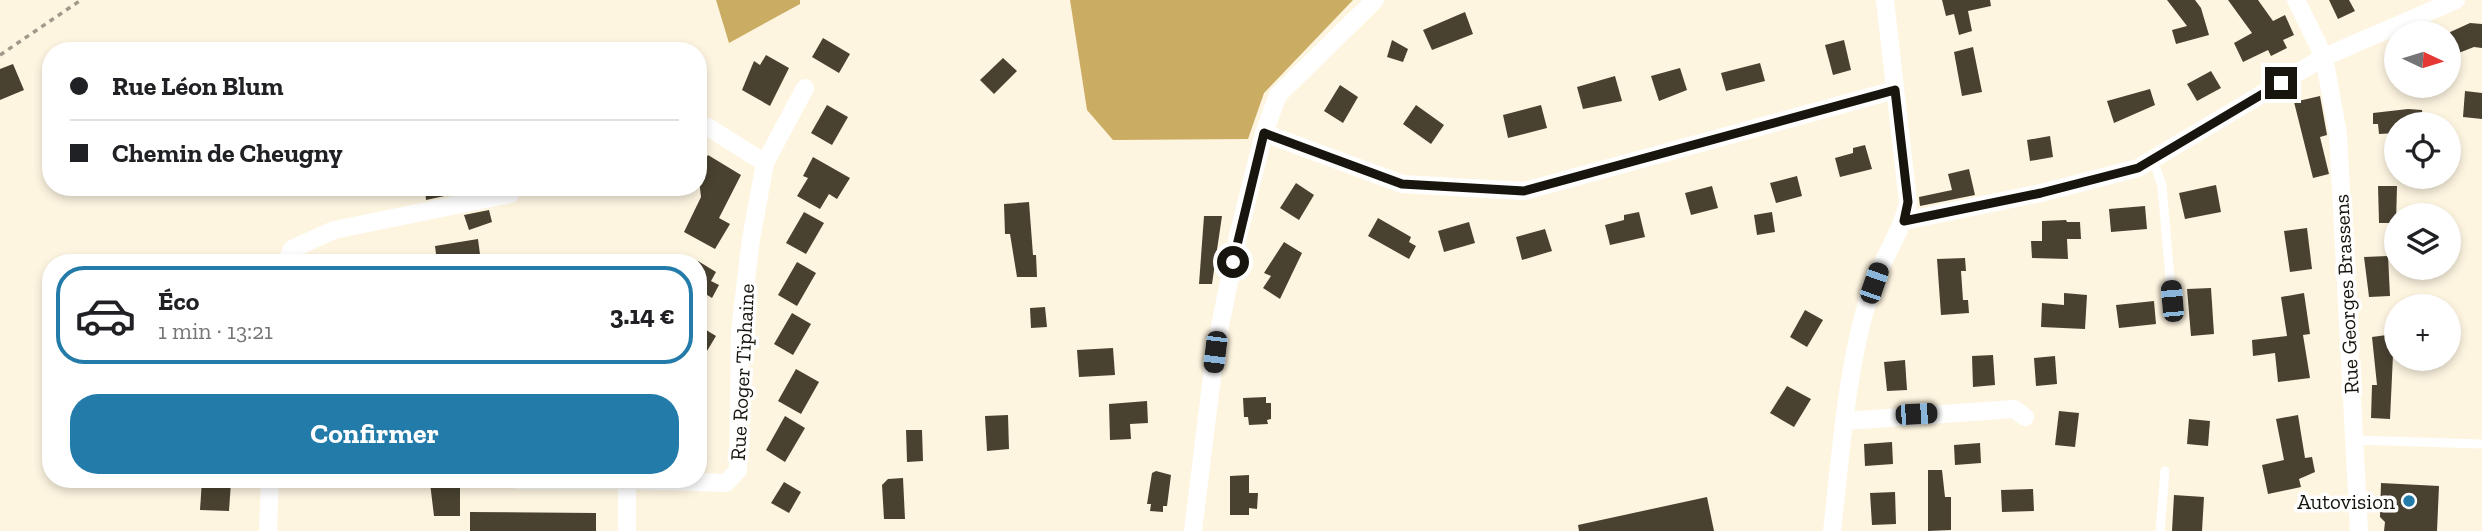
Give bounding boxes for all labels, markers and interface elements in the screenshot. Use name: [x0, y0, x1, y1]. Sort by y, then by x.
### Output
north arrow: [2384, 21, 2460, 98]
map controls: [2384, 21, 2461, 371]
route end: [2265, 67, 2297, 99]
text: Rue Léon Blum: [112, 70, 284, 102]
button: locate: [2384, 112, 2461, 189]
text: Chemin de Cheugny: [112, 137, 343, 169]
street label: Rue Georges Brassens: [2328, 194, 2364, 394]
button: layers: [2384, 203, 2461, 280]
route start: [1217, 246, 1249, 278]
car: [1858, 260, 1891, 306]
car: [2160, 279, 2185, 323]
street label: Rue Roger Tiphaine: [725, 283, 759, 461]
icon: car: [74, 284, 137, 347]
text: Éco: [158, 285, 199, 317]
button: +: [2384, 294, 2461, 371]
text: 3.14 €: [610, 299, 675, 331]
text: 1 min · 13:21: [158, 317, 273, 345]
car: [1203, 330, 1228, 374]
button: Confirmer: [70, 394, 679, 474]
car: [1895, 402, 1938, 426]
place label: Autovision: [2297, 489, 2395, 514]
marker: Autovision: [2401, 493, 2417, 509]

